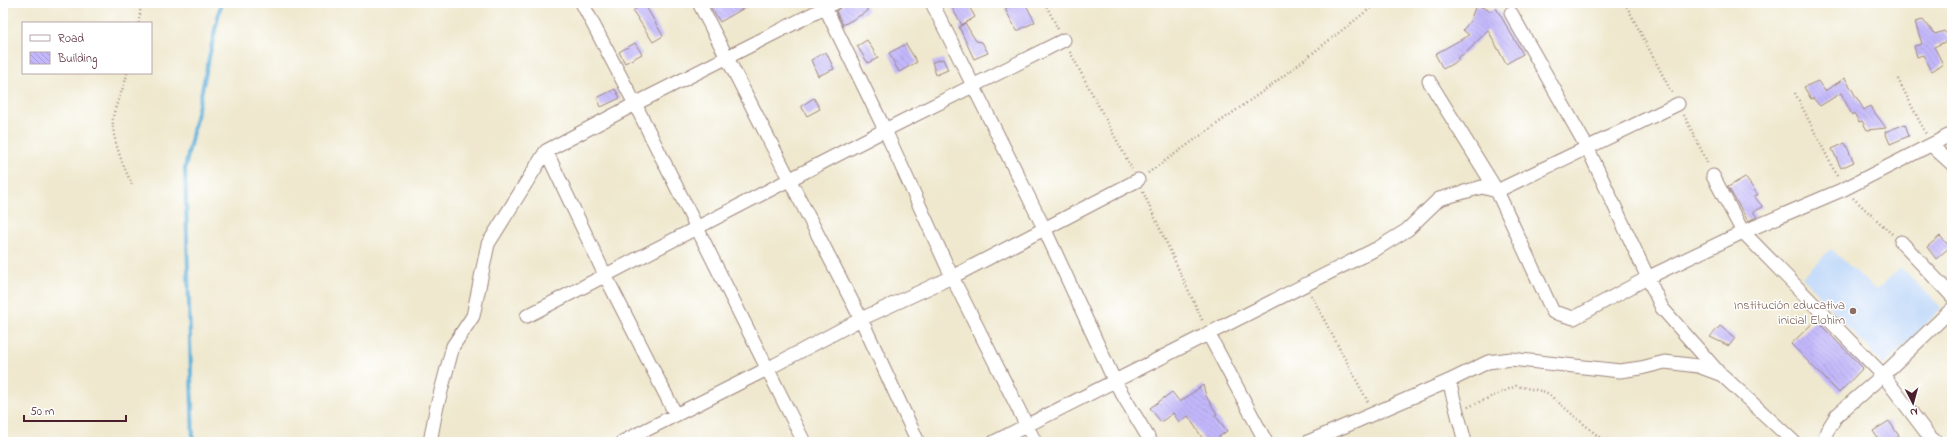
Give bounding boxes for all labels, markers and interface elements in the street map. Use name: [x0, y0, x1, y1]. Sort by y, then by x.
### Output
legend: [22, 22, 152, 74]
text: Road: [58, 30, 84, 48]
text: Building: [57, 50, 97, 69]
place label: Institución educativa inicial Elohim: [1734, 296, 1845, 330]
marker: Institución educativa inicial Elohim: [1848, 306, 1858, 316]
north arrow: [1893, 383, 1933, 423]
scale bar: [24, 397, 126, 423]
text: 50 m: [30, 403, 54, 421]
text: N: [1909, 404, 1918, 420]

